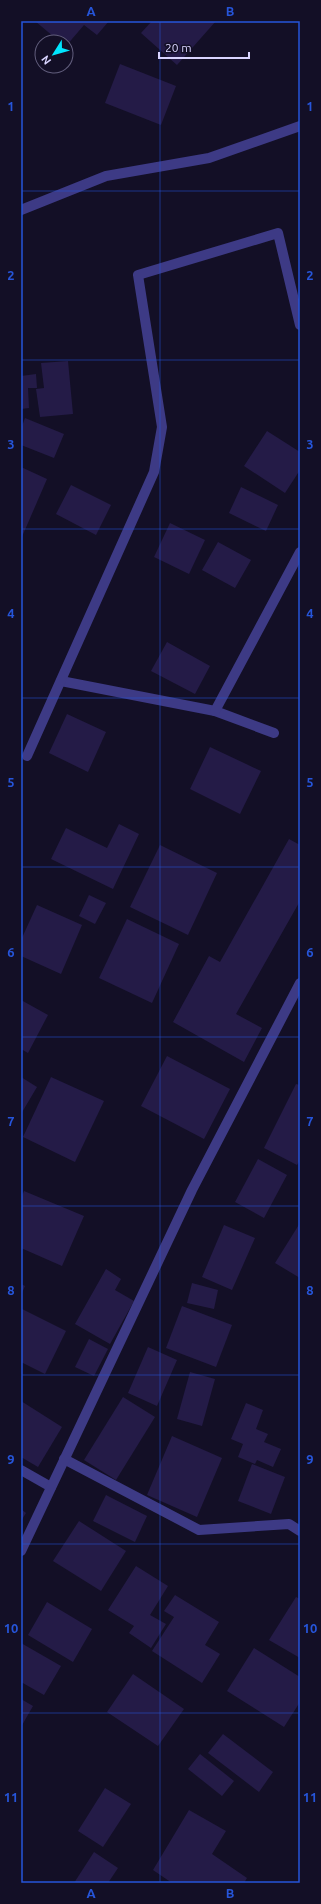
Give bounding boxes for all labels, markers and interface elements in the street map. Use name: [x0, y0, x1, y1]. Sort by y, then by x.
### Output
text: A: [86, 4, 96, 18]
text: B: [226, 4, 235, 18]
north arrow: [34, 34, 74, 74]
scale bar: [159, 34, 249, 60]
text: 20 m: [165, 41, 192, 54]
text: N: [39, 53, 53, 67]
text: 1: [7, 99, 15, 113]
text: 1: [306, 99, 314, 113]
text: 2: [7, 268, 15, 282]
text: 2: [306, 268, 314, 282]
text: 3: [7, 437, 15, 451]
text: 3: [306, 437, 314, 451]
text: 4: [7, 606, 15, 620]
text: 4: [306, 606, 314, 620]
text: 5: [7, 775, 15, 789]
text: 5: [306, 775, 314, 789]
text: 6: [7, 945, 15, 959]
text: 6: [306, 945, 314, 959]
text: 7: [7, 1114, 15, 1128]
text: 7: [306, 1114, 314, 1128]
text: 8: [7, 1283, 15, 1297]
text: 8: [306, 1283, 314, 1297]
text: 9: [7, 1452, 15, 1466]
text: 9: [306, 1452, 314, 1466]
text: 10: [4, 1621, 18, 1635]
text: 10: [303, 1621, 317, 1635]
text: 11: [4, 1790, 18, 1804]
text: 11: [303, 1790, 317, 1804]
text: A: [86, 1886, 96, 1900]
text: B: [226, 1886, 235, 1900]

